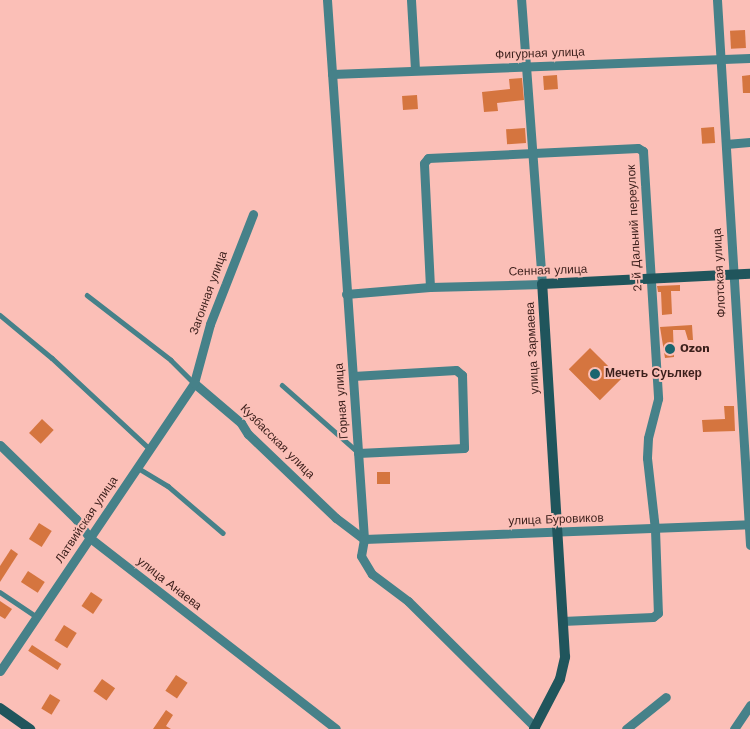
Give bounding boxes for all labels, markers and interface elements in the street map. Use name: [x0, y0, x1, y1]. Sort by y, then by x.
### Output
street label: Фигурная улица: [495, 45, 585, 63]
street label: 2-й Дальний переулок: [624, 164, 646, 292]
street label: Флотская улица: [710, 228, 730, 318]
street label: Загонная улица: [187, 249, 231, 337]
street label: Сенная улица: [508, 262, 588, 280]
street label: улица Зармаева: [523, 302, 543, 394]
place label: Ozon: [680, 342, 710, 356]
marker: Ozon: [664, 343, 676, 355]
street label: Горная улица: [332, 363, 352, 439]
place label: Мечеть Суьлкер: [605, 367, 702, 381]
marker: Мечеть Суьлкер: [589, 368, 601, 380]
street label: Кузбасская улица: [237, 402, 317, 482]
street label: Латвийская улица: [53, 474, 121, 566]
street label: улица Буровиков: [508, 511, 604, 529]
street label: улица Анаева: [134, 554, 204, 614]

